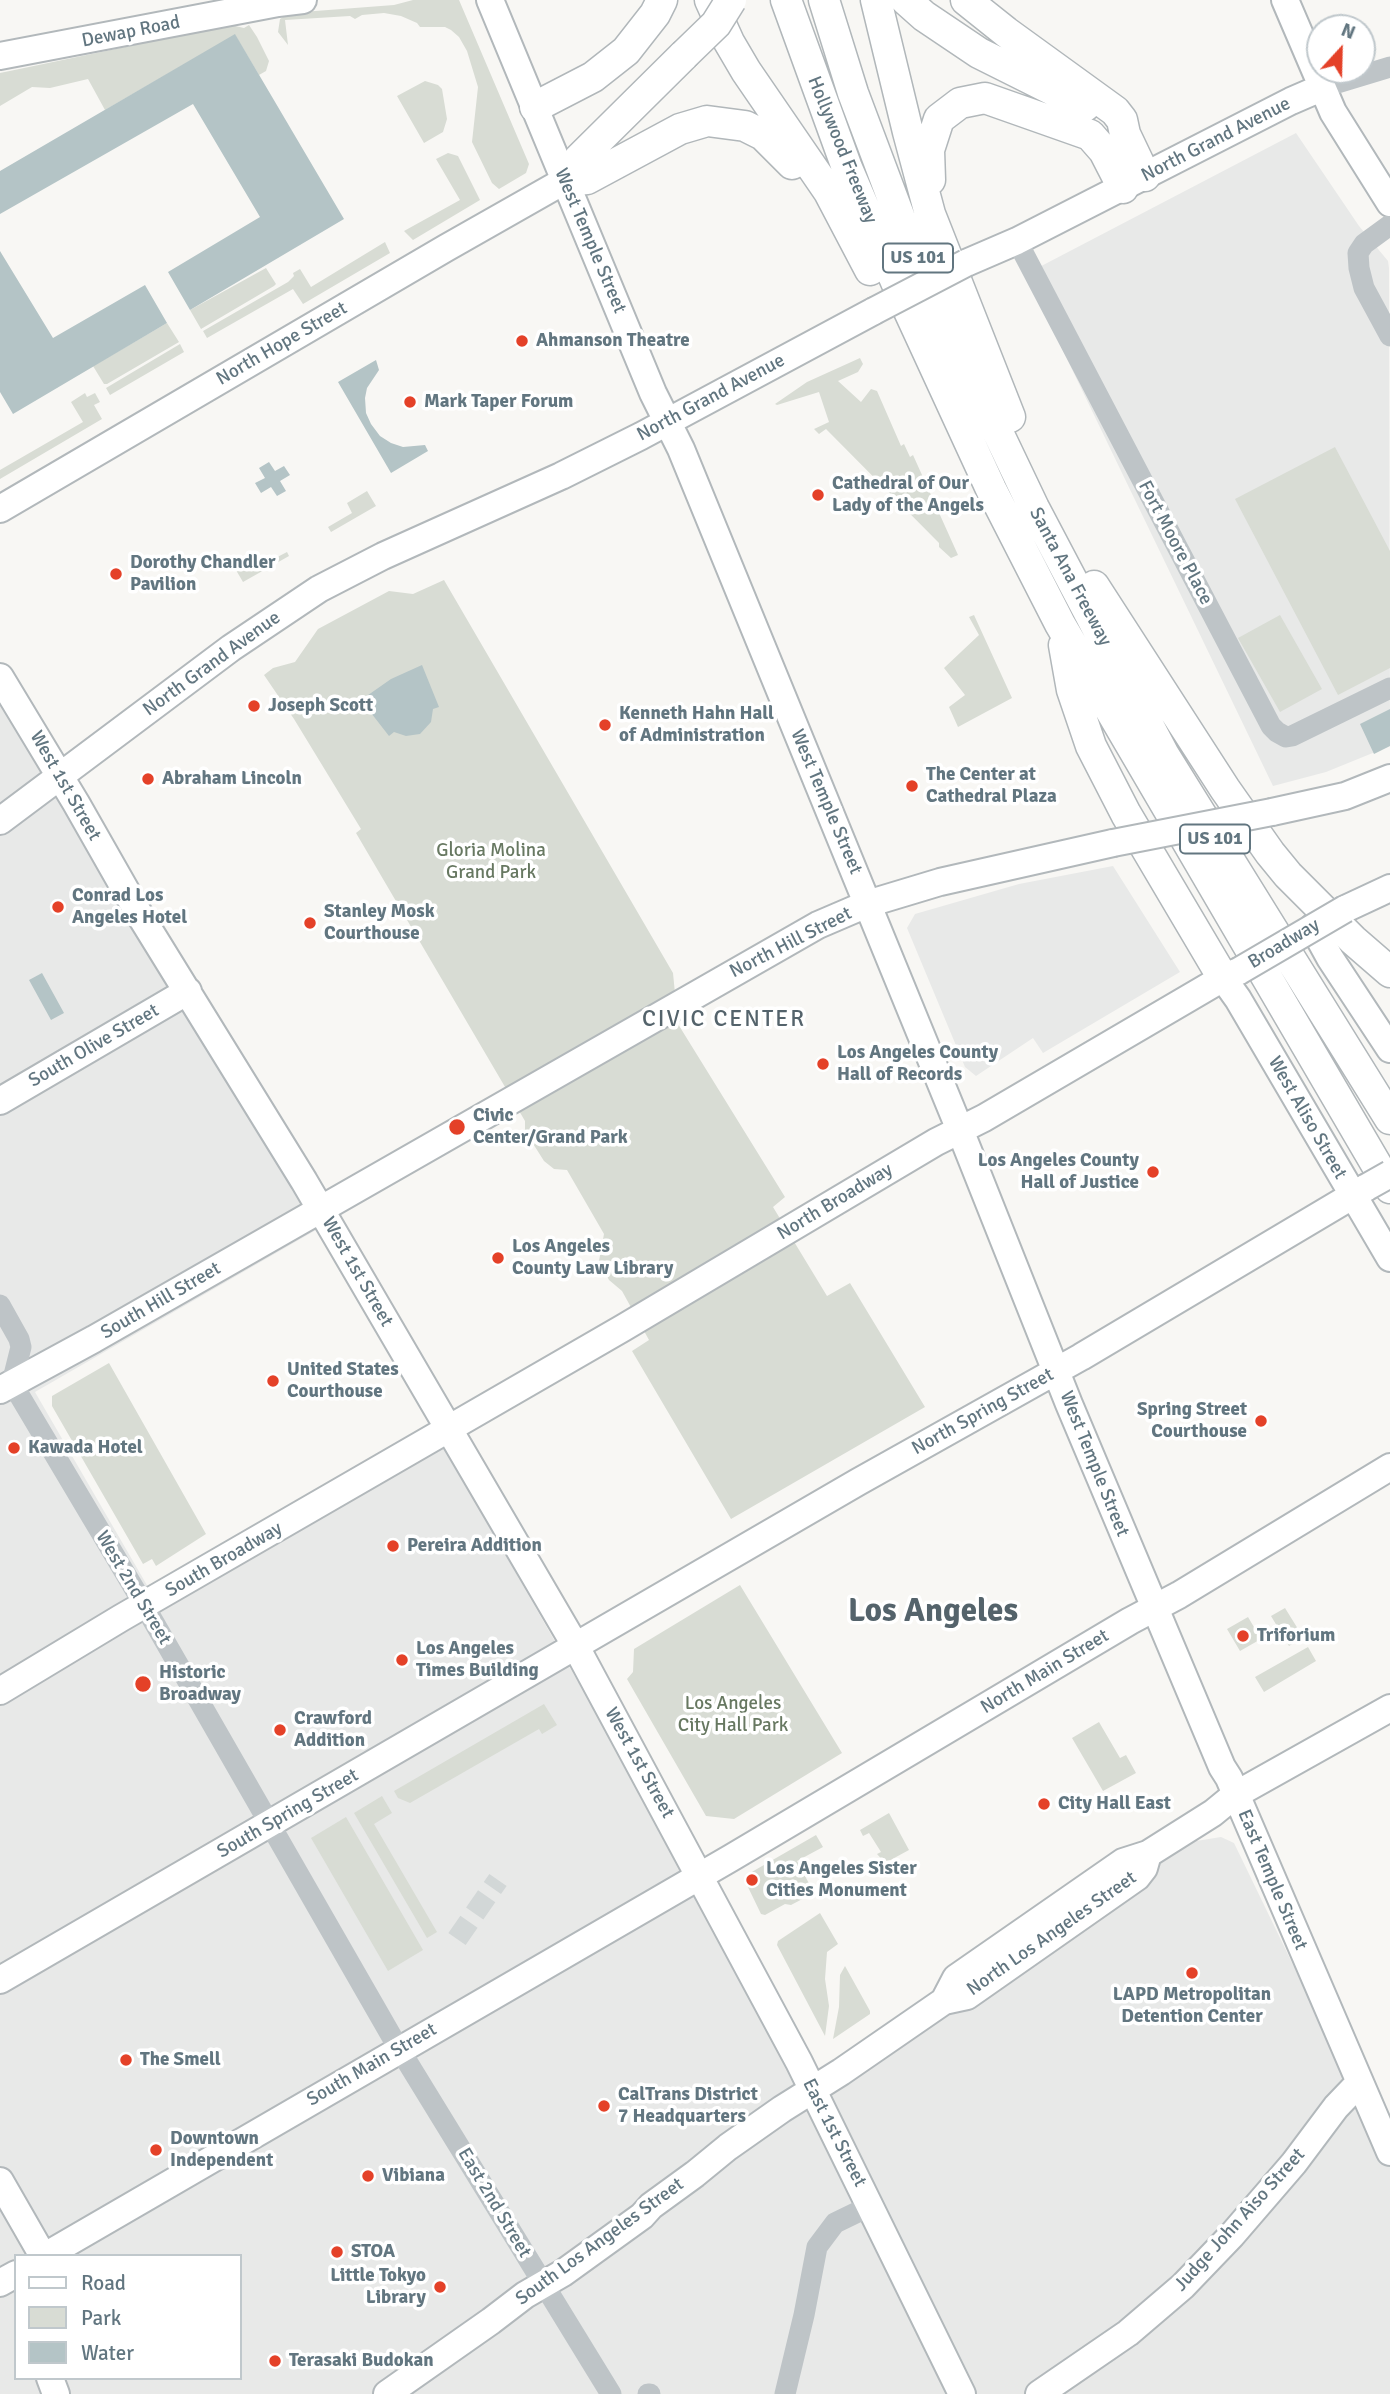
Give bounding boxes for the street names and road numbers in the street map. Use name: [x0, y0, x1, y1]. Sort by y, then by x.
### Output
street label: Dewap Road: [80, 11, 182, 53]
street label: Hollywood Freeway: [802, 73, 882, 227]
street label: North Grand Avenue: [1138, 93, 1294, 187]
street label: West Temple Street: [549, 165, 631, 317]
road number: US 101: [883, 244, 953, 272]
street label: North Hope Street: [213, 297, 351, 391]
street label: North Grand Avenue: [633, 349, 789, 447]
street label: Fort Moore Place: [1133, 477, 1217, 609]
street label: Santa Ana Freeway: [1024, 504, 1116, 650]
street label: North Grand Avenue: [139, 607, 285, 721]
street label: West Temple Street: [785, 726, 867, 878]
street label: West 1st Street: [24, 727, 106, 845]
road number: US 101: [1180, 824, 1250, 854]
street label: North Hill Street: [726, 902, 856, 984]
street label: Broadway: [1244, 914, 1324, 974]
street label: South Olive Street: [25, 999, 163, 1093]
street label: West Aliso Street: [1263, 1053, 1351, 1183]
street label: North Broadway: [773, 1159, 897, 1245]
street label: West 1st Street: [316, 1213, 398, 1331]
street label: South Hill Street: [97, 1257, 225, 1345]
street label: North Spring Street: [908, 1364, 1058, 1460]
street label: West Temple Street: [1054, 1388, 1134, 1540]
street label: South Broadway: [162, 1517, 286, 1603]
street label: West 2nd Street: [90, 1527, 176, 1649]
street label: North Main Street: [977, 1625, 1113, 1719]
street label: West 1st Street: [599, 1704, 679, 1822]
street label: South Spring Street: [213, 1764, 363, 1864]
street label: East Temple Street: [1232, 1806, 1312, 1954]
street label: North Los Angeles Street: [963, 1867, 1141, 2001]
street label: South Main Street: [303, 2019, 441, 2111]
street label: East 1st Street: [797, 2075, 871, 2191]
street label: East 2nd Street: [452, 2144, 536, 2262]
street label: Judge John Aiso Street: [1170, 2144, 1310, 2296]
street label: South Los Angeles Street: [511, 2173, 689, 2311]

